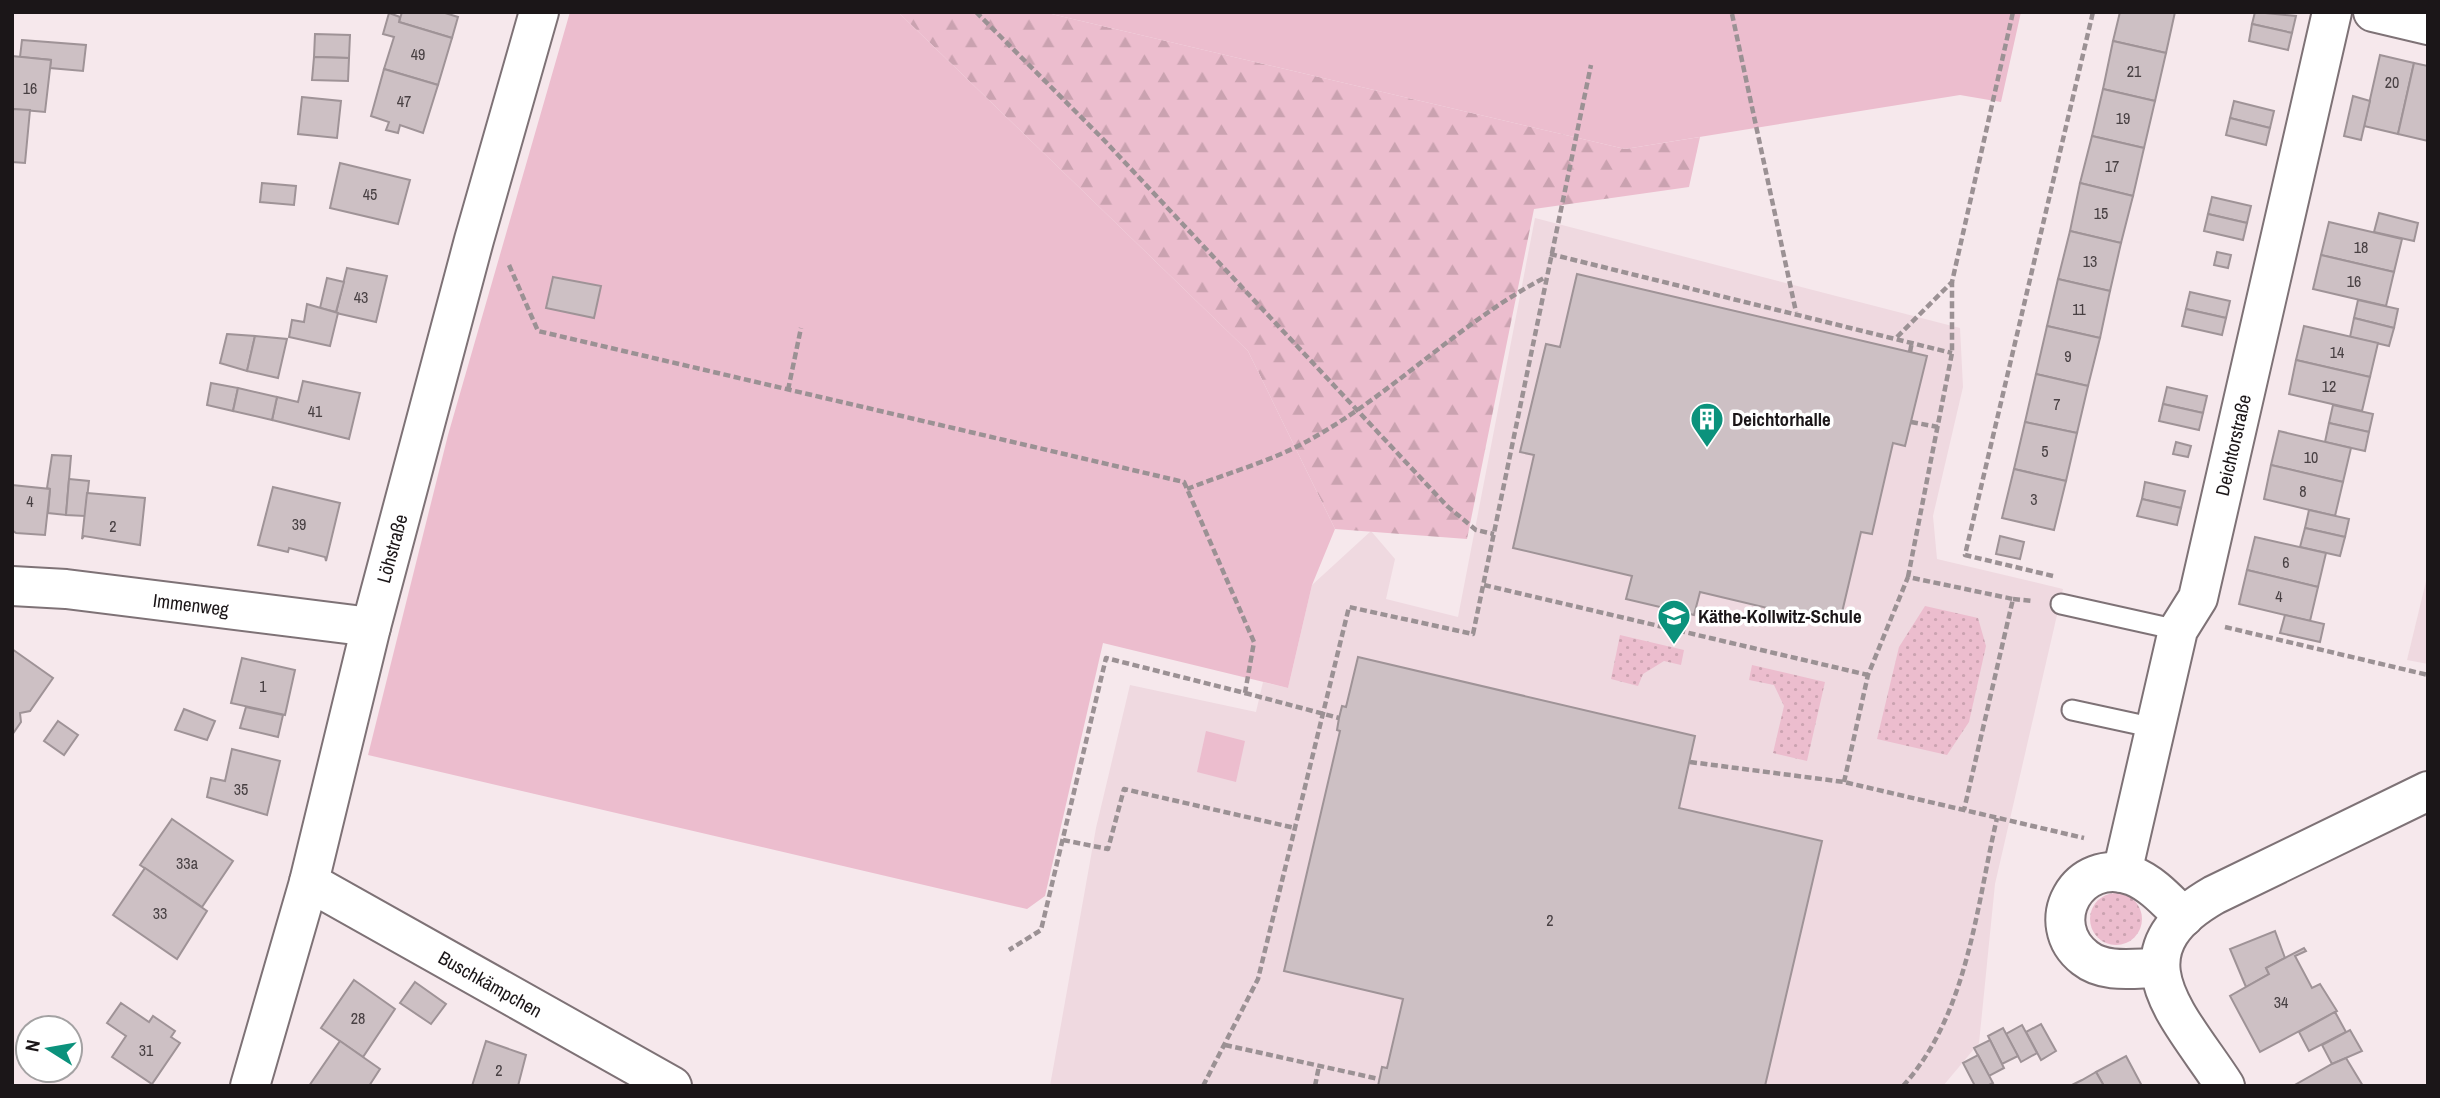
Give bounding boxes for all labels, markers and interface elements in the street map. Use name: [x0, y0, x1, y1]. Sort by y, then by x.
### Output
house number: 49: [411, 43, 425, 65]
house number: 21: [2127, 60, 2142, 82]
house number: 20: [2385, 71, 2399, 93]
house number: 16: [23, 77, 37, 99]
house number: 47: [397, 90, 411, 112]
house number: 19: [2116, 107, 2130, 129]
house number: 17: [2105, 155, 2119, 177]
house number: 45: [363, 183, 377, 205]
house number: 15: [2094, 202, 2108, 224]
house number: 18: [2354, 236, 2368, 258]
house number: 13: [2083, 250, 2097, 272]
house number: 16: [2347, 270, 2361, 292]
house number: 43: [354, 286, 368, 308]
house number: 11: [2072, 298, 2087, 320]
house number: 14: [2330, 341, 2344, 363]
house number: 9: [2064, 345, 2072, 367]
house number: 12: [2322, 375, 2336, 397]
street label: Deichtorstraße: [2209, 392, 2257, 498]
house number: 7: [2053, 393, 2061, 415]
house number: 41: [308, 400, 323, 422]
building icon: Deichtorhalle: [1688, 400, 1726, 449]
place label: Deichtorhalle: [1732, 406, 1831, 432]
house number: 5: [2041, 440, 2049, 462]
house number: 10: [2304, 446, 2318, 468]
house number: 8: [2299, 480, 2307, 502]
house number: 3: [2030, 488, 2038, 510]
house number: 4: [26, 490, 34, 512]
street label: Löhstraße: [370, 511, 413, 586]
house number: 39: [292, 513, 306, 535]
house number: 2: [109, 515, 117, 537]
house number: 6: [2282, 551, 2290, 573]
house number: 4: [2275, 585, 2283, 607]
street label: Immenweg: [152, 587, 231, 622]
school or university icon: Käthe-Kollwitz-Schule: [1655, 597, 1693, 646]
place label: Käthe-Kollwitz-Schule: [1698, 603, 1862, 629]
house number: 1: [259, 675, 267, 697]
house number: 35: [234, 778, 248, 800]
house number: 33a: [176, 852, 199, 874]
house number: 33: [153, 902, 167, 924]
house number: 2: [1546, 909, 1554, 931]
street label: Buschkämpchen: [434, 944, 547, 1023]
house number: 34: [2274, 991, 2288, 1013]
house number: 28: [351, 1007, 365, 1029]
north arrow: [14, 1014, 84, 1084]
text: N: [18, 1038, 46, 1054]
house number: 31: [139, 1039, 154, 1061]
house number: 2: [495, 1059, 503, 1081]

